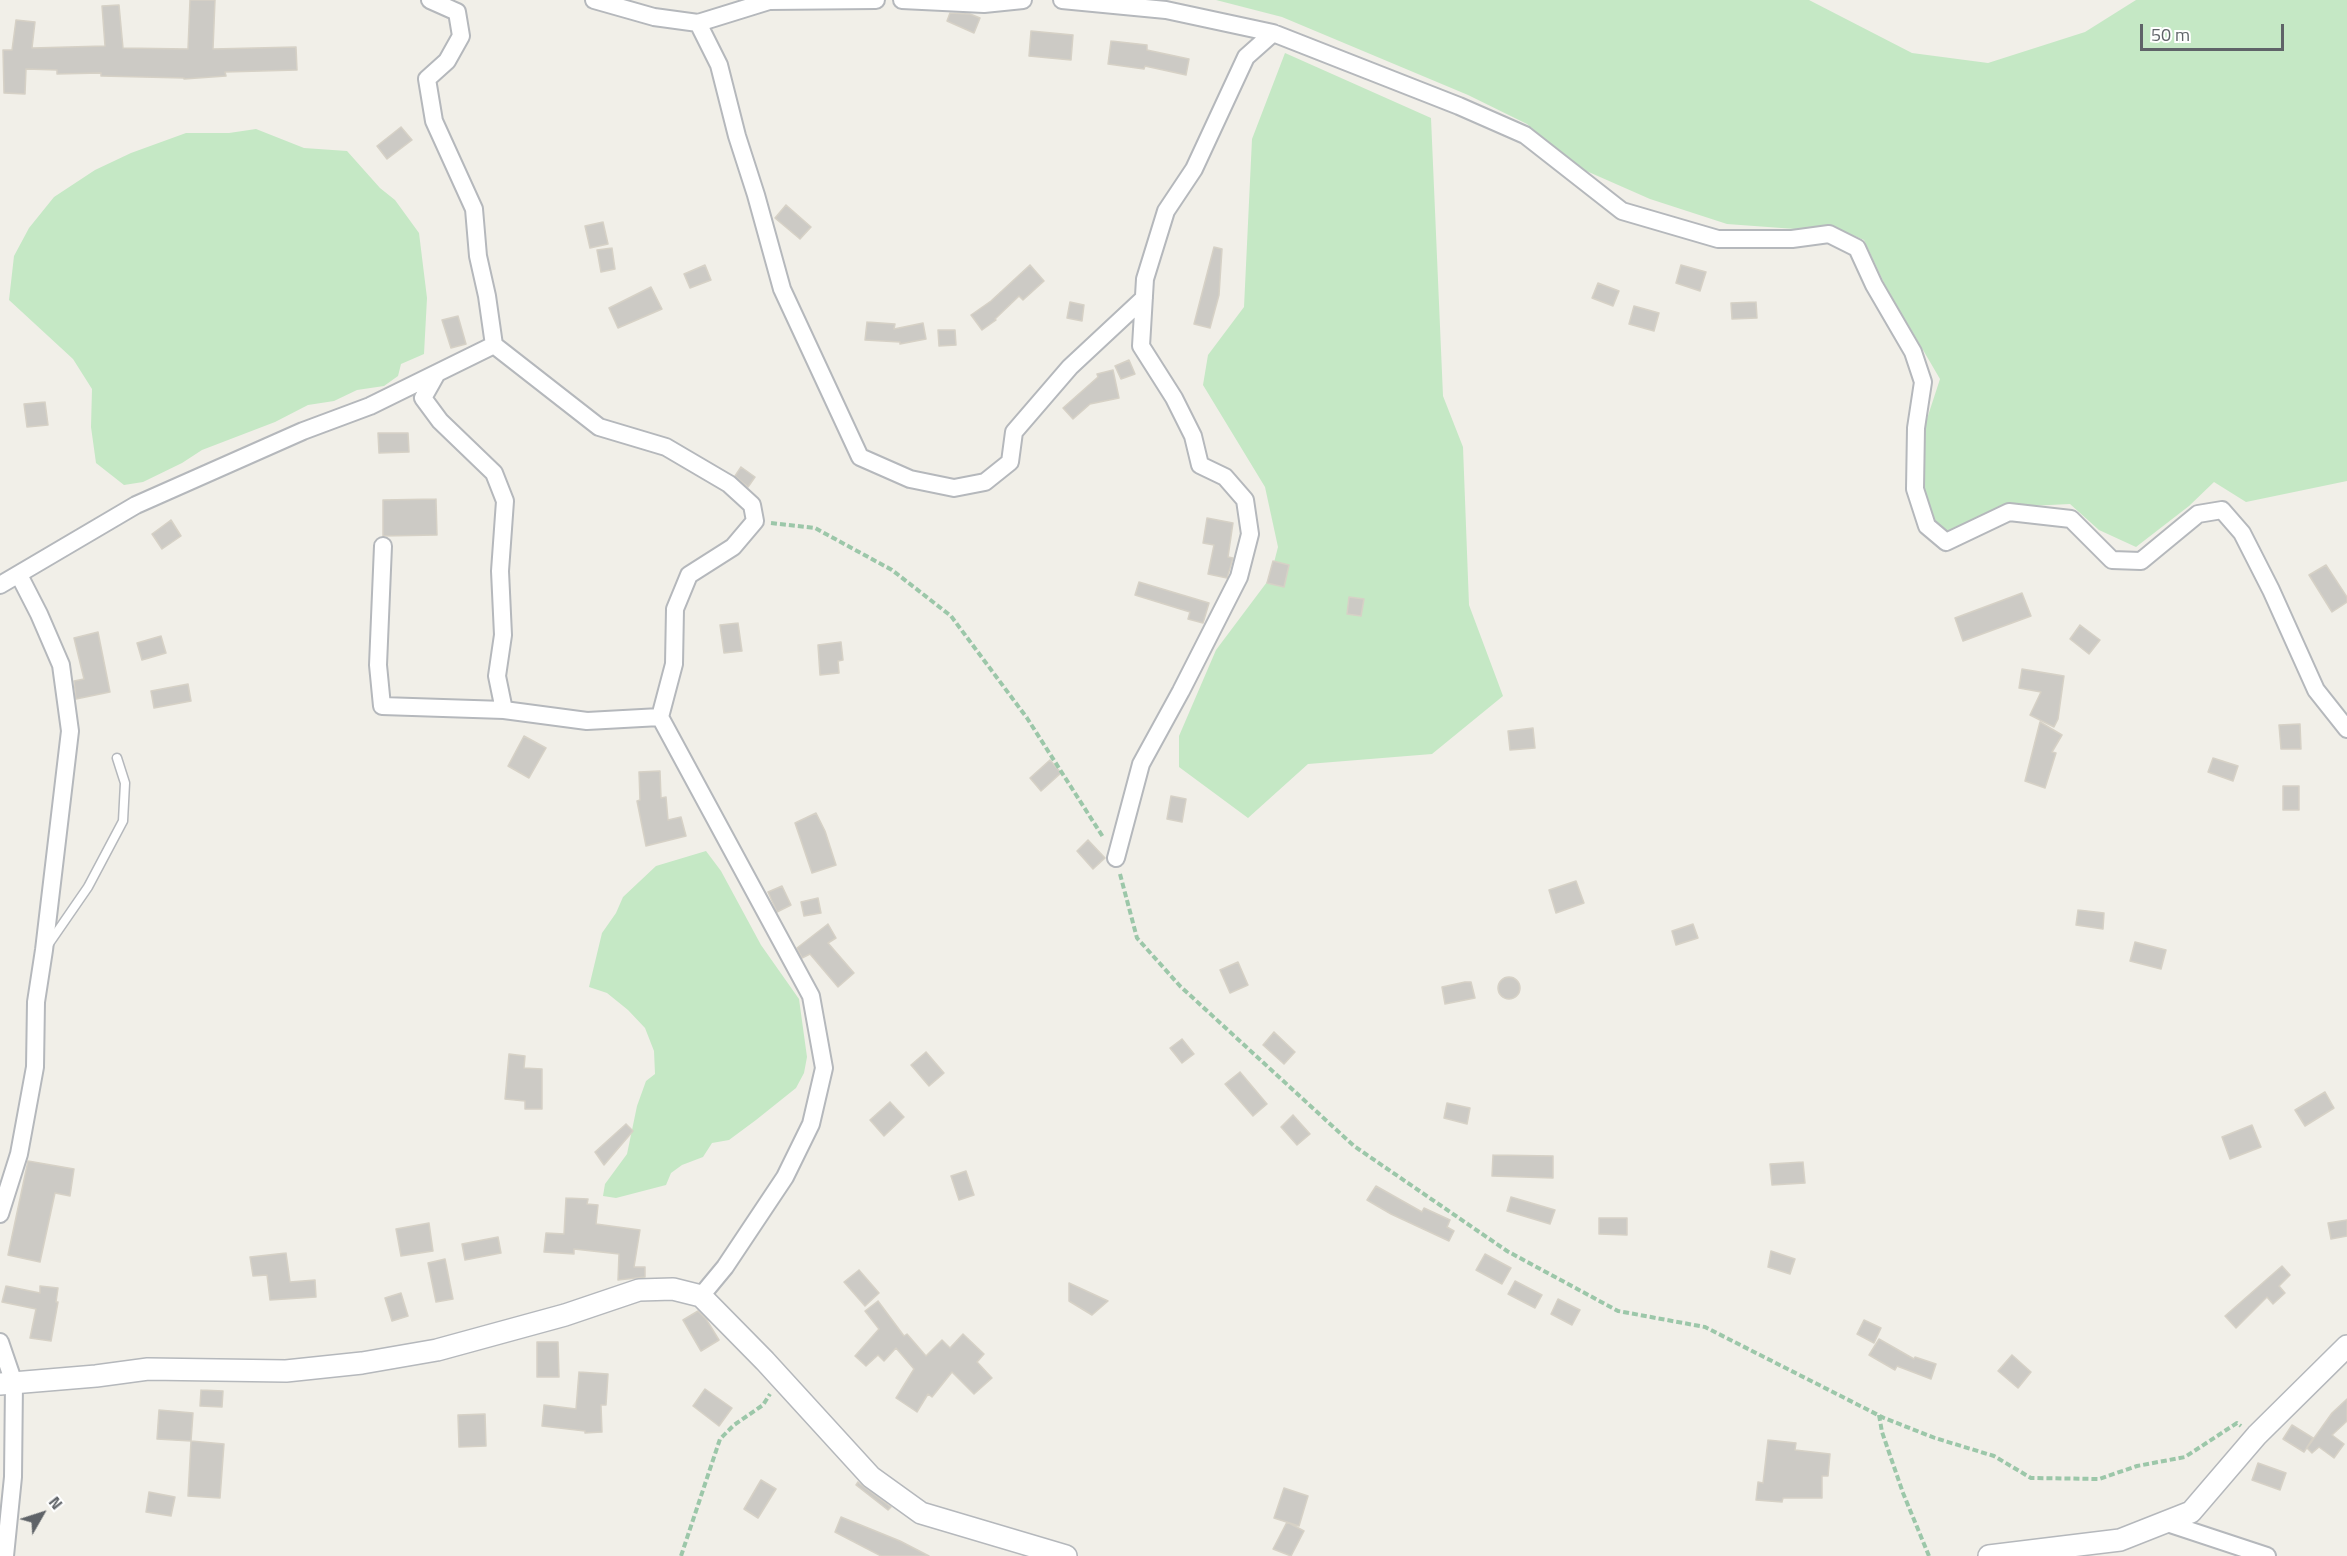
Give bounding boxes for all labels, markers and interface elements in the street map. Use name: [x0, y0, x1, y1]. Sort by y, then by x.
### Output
scale bar: [2143, 12, 2287, 50]
text: 50 m: [2151, 21, 2190, 48]
north arrow: [12, 1484, 72, 1544]
text: N: [43, 1491, 69, 1515]

